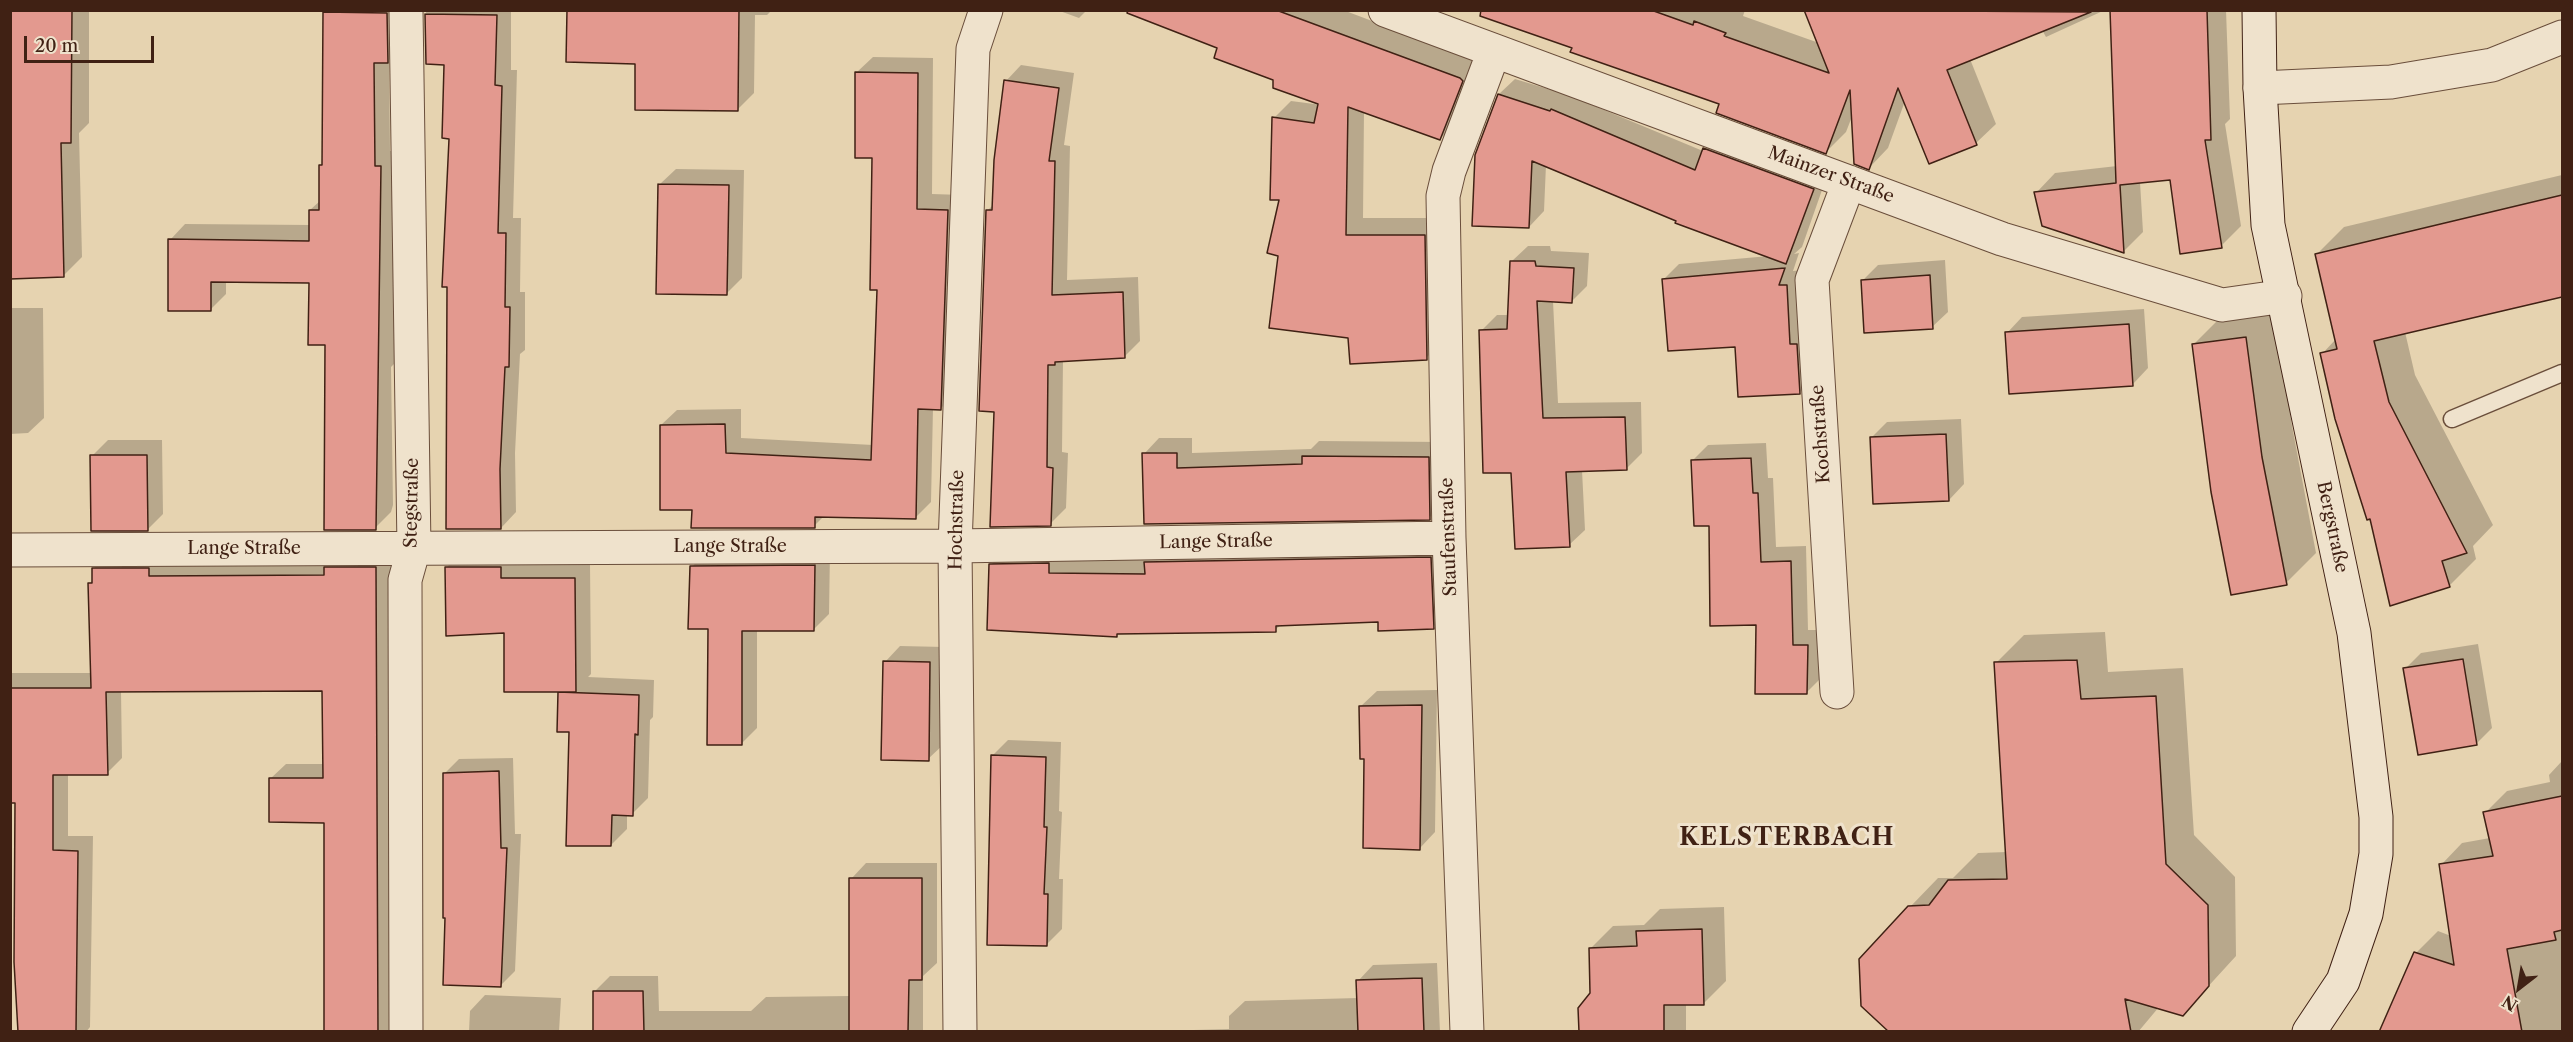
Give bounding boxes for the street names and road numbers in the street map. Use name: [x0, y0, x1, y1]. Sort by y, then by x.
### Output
street label: Mainzer Straße: [1765, 142, 1897, 208]
street label: Kochstraße: [1807, 384, 1835, 484]
street label: Stegstraße: [400, 458, 424, 548]
street label: Hochstraße: [945, 470, 969, 570]
street label: Staufenstraße: [1436, 477, 1462, 597]
street label: Bergstraße: [2312, 479, 2352, 575]
street label: Lange Straße: [1159, 530, 1273, 554]
street label: Lange Straße: [673, 536, 787, 558]
street label: Lange Straße: [187, 538, 301, 560]

